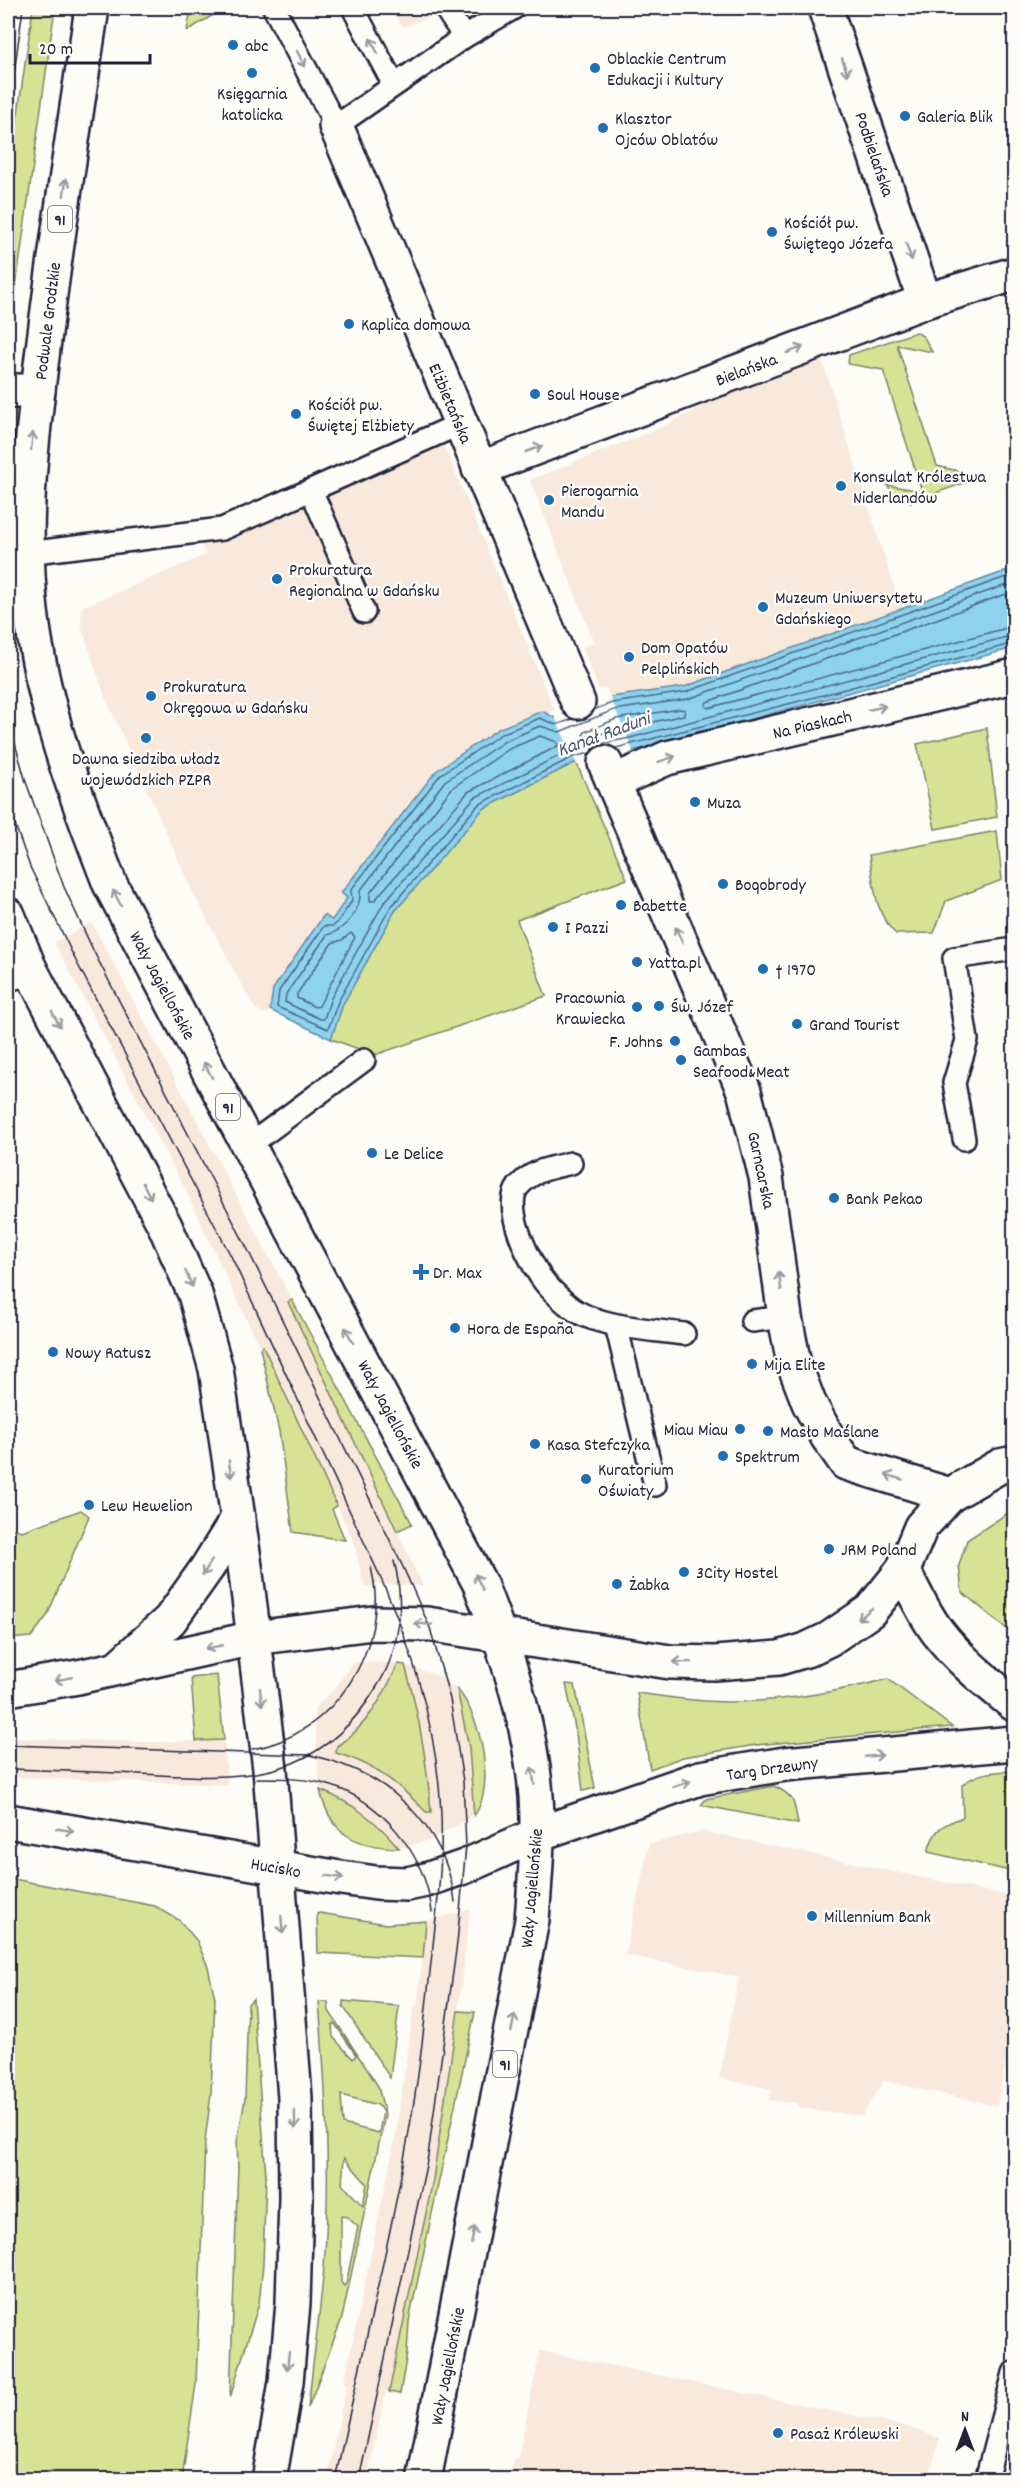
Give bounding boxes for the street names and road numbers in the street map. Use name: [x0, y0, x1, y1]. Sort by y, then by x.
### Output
street label: Podbielańska: [846, 109, 899, 201]
road number: 91: [48, 206, 72, 232]
street label: Podwale Grodzkie: [30, 261, 69, 382]
street label: Bielańska: [712, 348, 782, 395]
street label: Elżbietańska: [421, 360, 477, 449]
street label: Na Piaskach: [771, 705, 854, 748]
street label: Wały Jagiellońskie: [122, 927, 200, 1045]
road number: 91: [216, 1094, 240, 1120]
street label: Garncarska: [739, 1130, 780, 1212]
street label: Wały Jagiellońskie: [350, 1356, 428, 1474]
street label: Targ Drzewny: [725, 1752, 820, 1789]
street label: Wały Jagiellońskie: [516, 1827, 551, 1949]
street label: Hucisko: [249, 1853, 303, 1886]
road number: 91: [493, 2051, 517, 2077]
street label: Wały Jagiellońskie: [426, 2305, 473, 2428]

